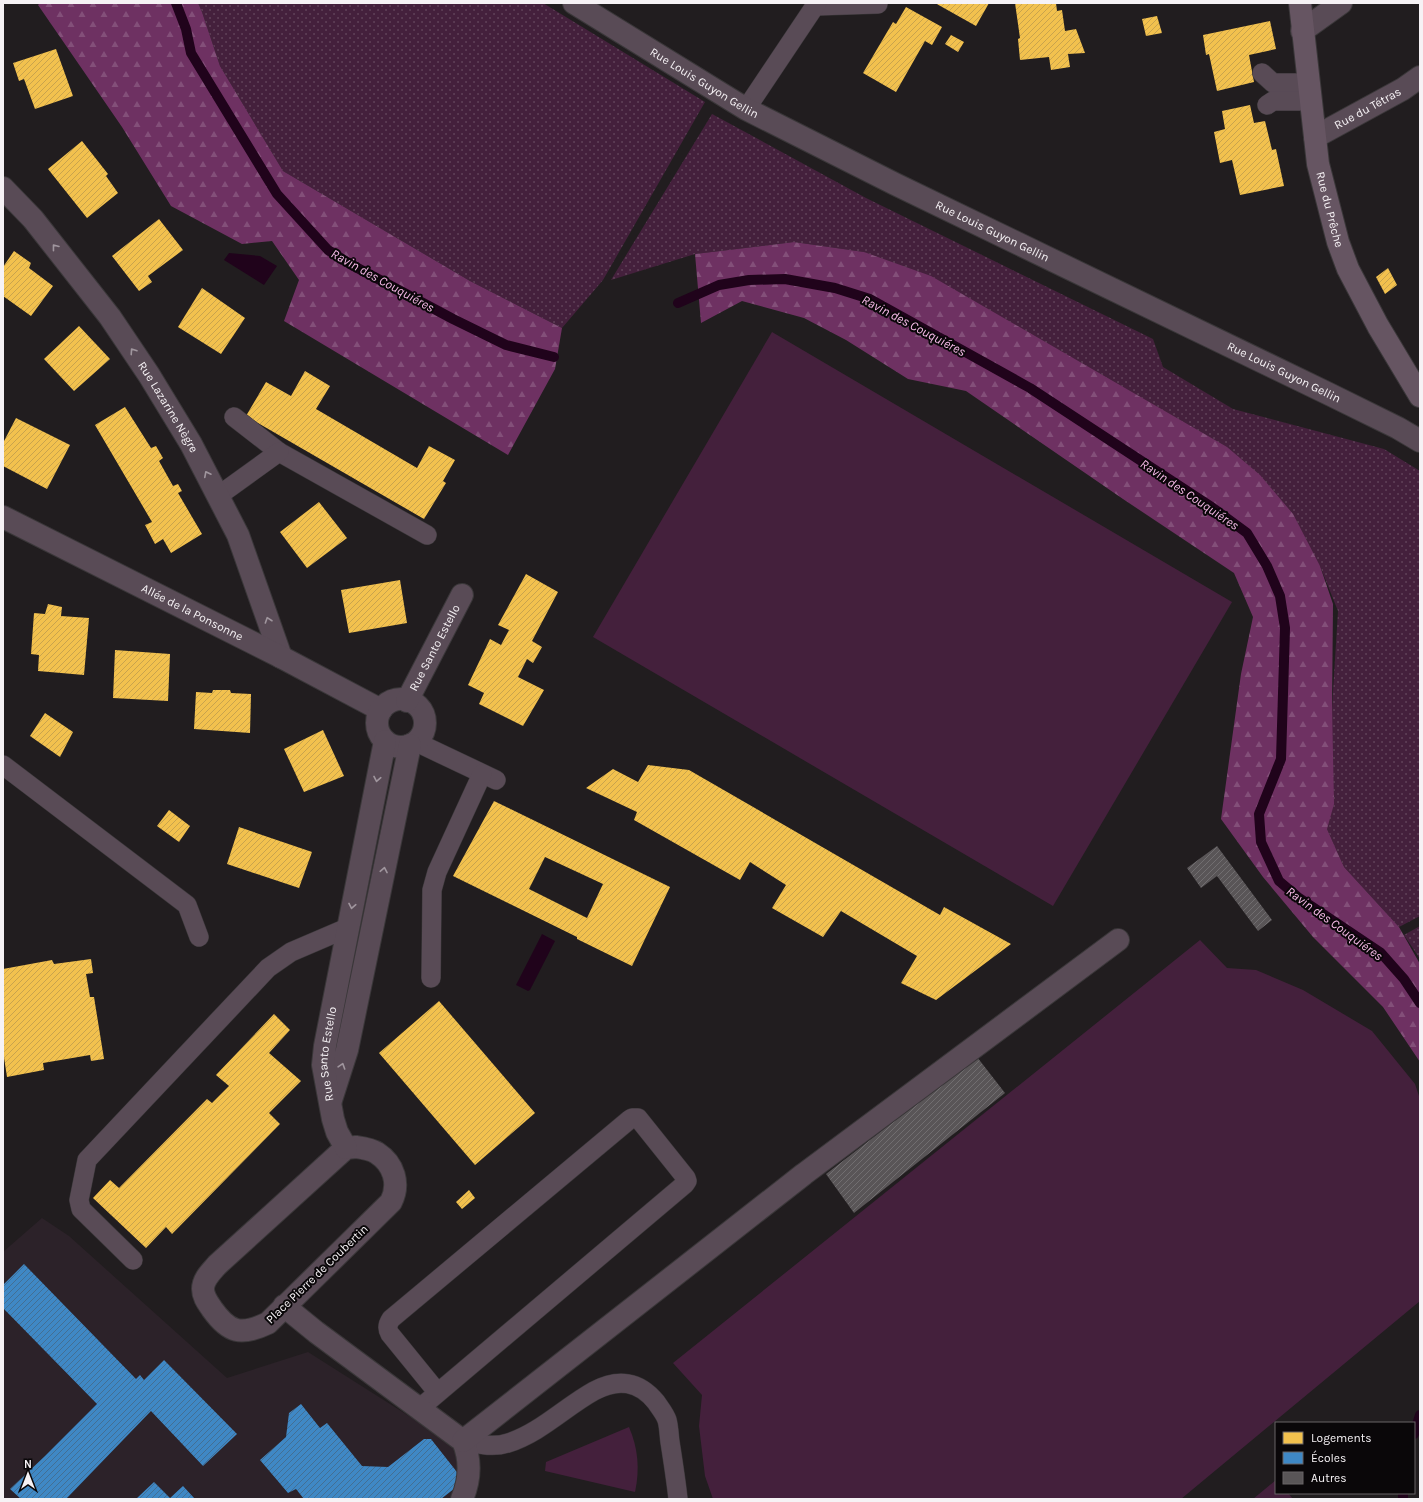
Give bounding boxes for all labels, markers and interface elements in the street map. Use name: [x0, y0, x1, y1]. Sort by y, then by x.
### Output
street label: Rue Louis Guyon Gellin: [648, 45, 761, 121]
street label: Rue du Tétras: [1332, 84, 1404, 132]
street label: Rue du Prêche: [1313, 170, 1346, 249]
street label: Rue Louis Guyon Gellin: [933, 198, 1052, 265]
one-way arrow: [53, 245, 60, 252]
water label: Ravin des Couquiéres: [328, 246, 437, 316]
water label: Ravin des Couquiéres: [859, 292, 968, 360]
street label: Rue Louis Guyon Gellin: [1225, 339, 1343, 406]
one-way arrow: [130, 348, 138, 355]
street label: Rue Lazarine Nègre: [135, 359, 201, 455]
water label: Ravin des Couquiéres: [1137, 456, 1242, 534]
one-way arrow: [204, 471, 212, 479]
street label: Allée de la Ponsonne: [139, 581, 245, 644]
street label: Rue Santo Estello: [406, 602, 463, 693]
one-way arrow: [264, 617, 273, 624]
one-way arrow: [373, 776, 382, 782]
one-way arrow: [379, 867, 387, 873]
water label: Ravin des Couquiéres: [1283, 883, 1386, 964]
one-way arrow: [348, 903, 356, 910]
street label: Rue Santo Estello: [316, 1005, 340, 1102]
one-way arrow: [337, 1062, 346, 1069]
street label: Place Pierre de Coubertin: [263, 1222, 371, 1326]
legend: [1275, 1422, 1415, 1494]
text: Logements: [1311, 1431, 1372, 1445]
text: Écoles: [1311, 1450, 1346, 1465]
north arrow: [8, 1454, 48, 1494]
text: N: [24, 1458, 32, 1471]
text: Autres: [1311, 1471, 1346, 1485]

